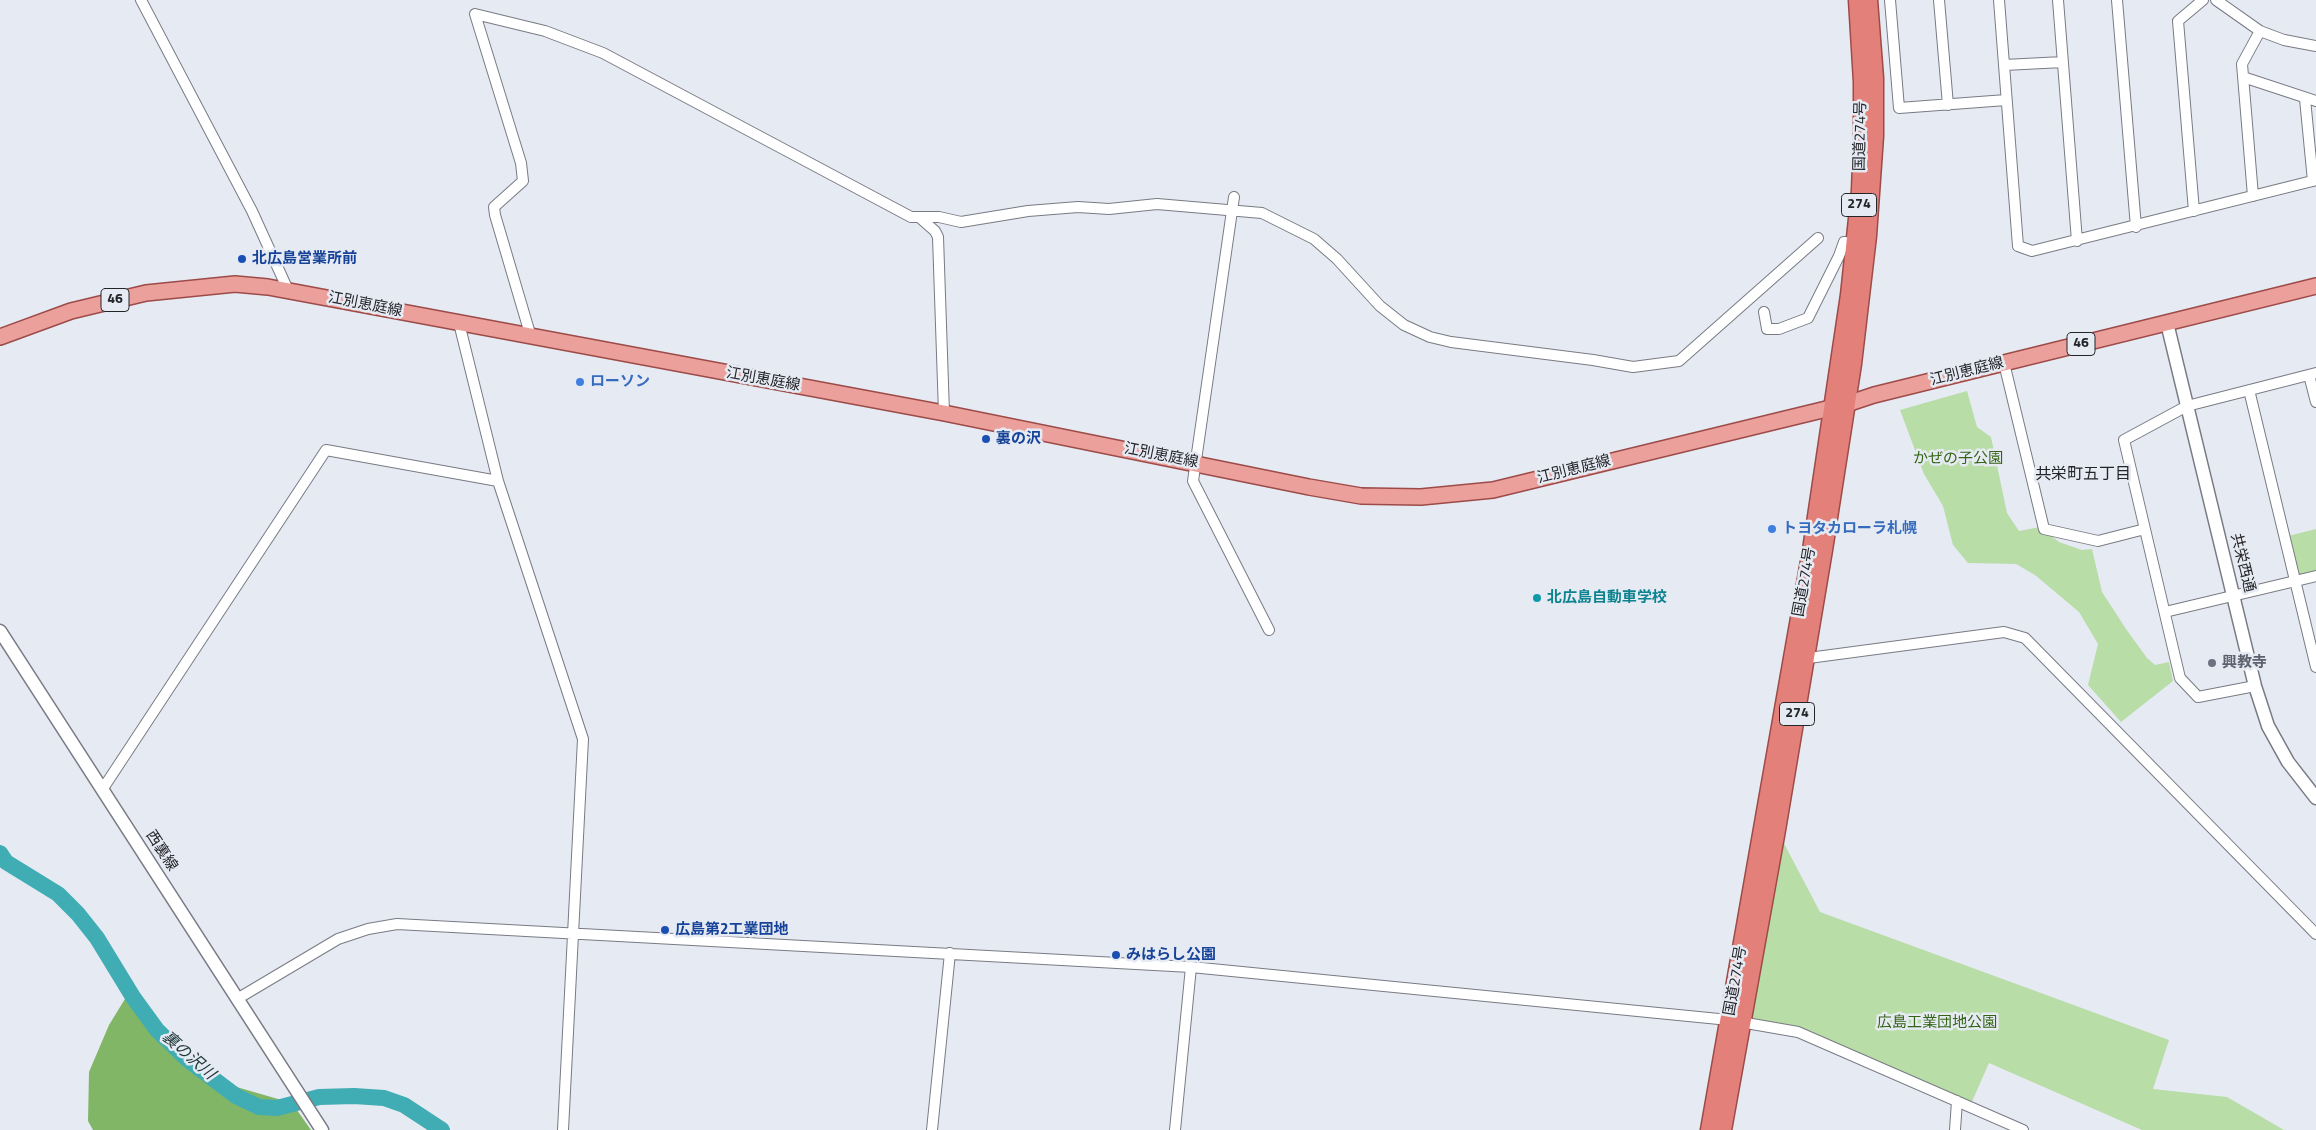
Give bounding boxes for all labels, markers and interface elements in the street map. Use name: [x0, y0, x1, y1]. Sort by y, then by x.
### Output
street label: 国道274号: [1851, 101, 1871, 171]
road number: 274: [1842, 194, 1876, 216]
place label: 北広島営業所前: [252, 250, 357, 268]
marker: 北広島営業所前: [236, 253, 248, 265]
road number: 46: [101, 288, 129, 312]
street label: 江別恵庭線: [326, 289, 404, 321]
road number: 46: [2067, 332, 2095, 356]
street label: 江別恵庭線: [1928, 354, 2006, 390]
street label: 江別恵庭線: [725, 365, 801, 395]
place label: ローソン: [590, 373, 650, 391]
marker: ローソン: [574, 376, 586, 388]
place label: 裏の沢: [996, 430, 1041, 448]
marker: 裏の沢: [980, 433, 992, 445]
street label: 江別恵庭線: [1122, 440, 1200, 472]
park label: かぜの子公園: [1913, 450, 2003, 468]
street label: 江別恵庭線: [1535, 452, 1613, 488]
district label: 共栄町五丁目: [2035, 465, 2131, 485]
place label: トヨタカローラ札幌: [1782, 520, 1917, 538]
marker: トヨタカローラ札幌: [1766, 523, 1778, 535]
street label: 共栄西通: [2226, 532, 2258, 594]
street label: 国道274号: [1790, 546, 1820, 618]
place label: 北広島自動車学校: [1547, 589, 1667, 607]
marker: 北広島自動車学校: [1531, 592, 1543, 604]
place label: 興教寺: [2222, 654, 2267, 672]
marker: 興教寺: [2206, 657, 2218, 669]
road number: 274: [1780, 702, 1814, 726]
street label: 西裏線: [141, 827, 181, 875]
place label: 広島第2工業団地: [675, 921, 788, 939]
marker: 広島第2工業団地: [659, 924, 671, 936]
street label: 国道274号: [1721, 945, 1751, 1017]
place label: みはらし公園: [1126, 946, 1216, 964]
marker: みはらし公園: [1110, 949, 1122, 961]
park label: 広島工業団地公園: [1877, 1014, 1997, 1032]
water label: 裏の沢川: [158, 1028, 218, 1084]

